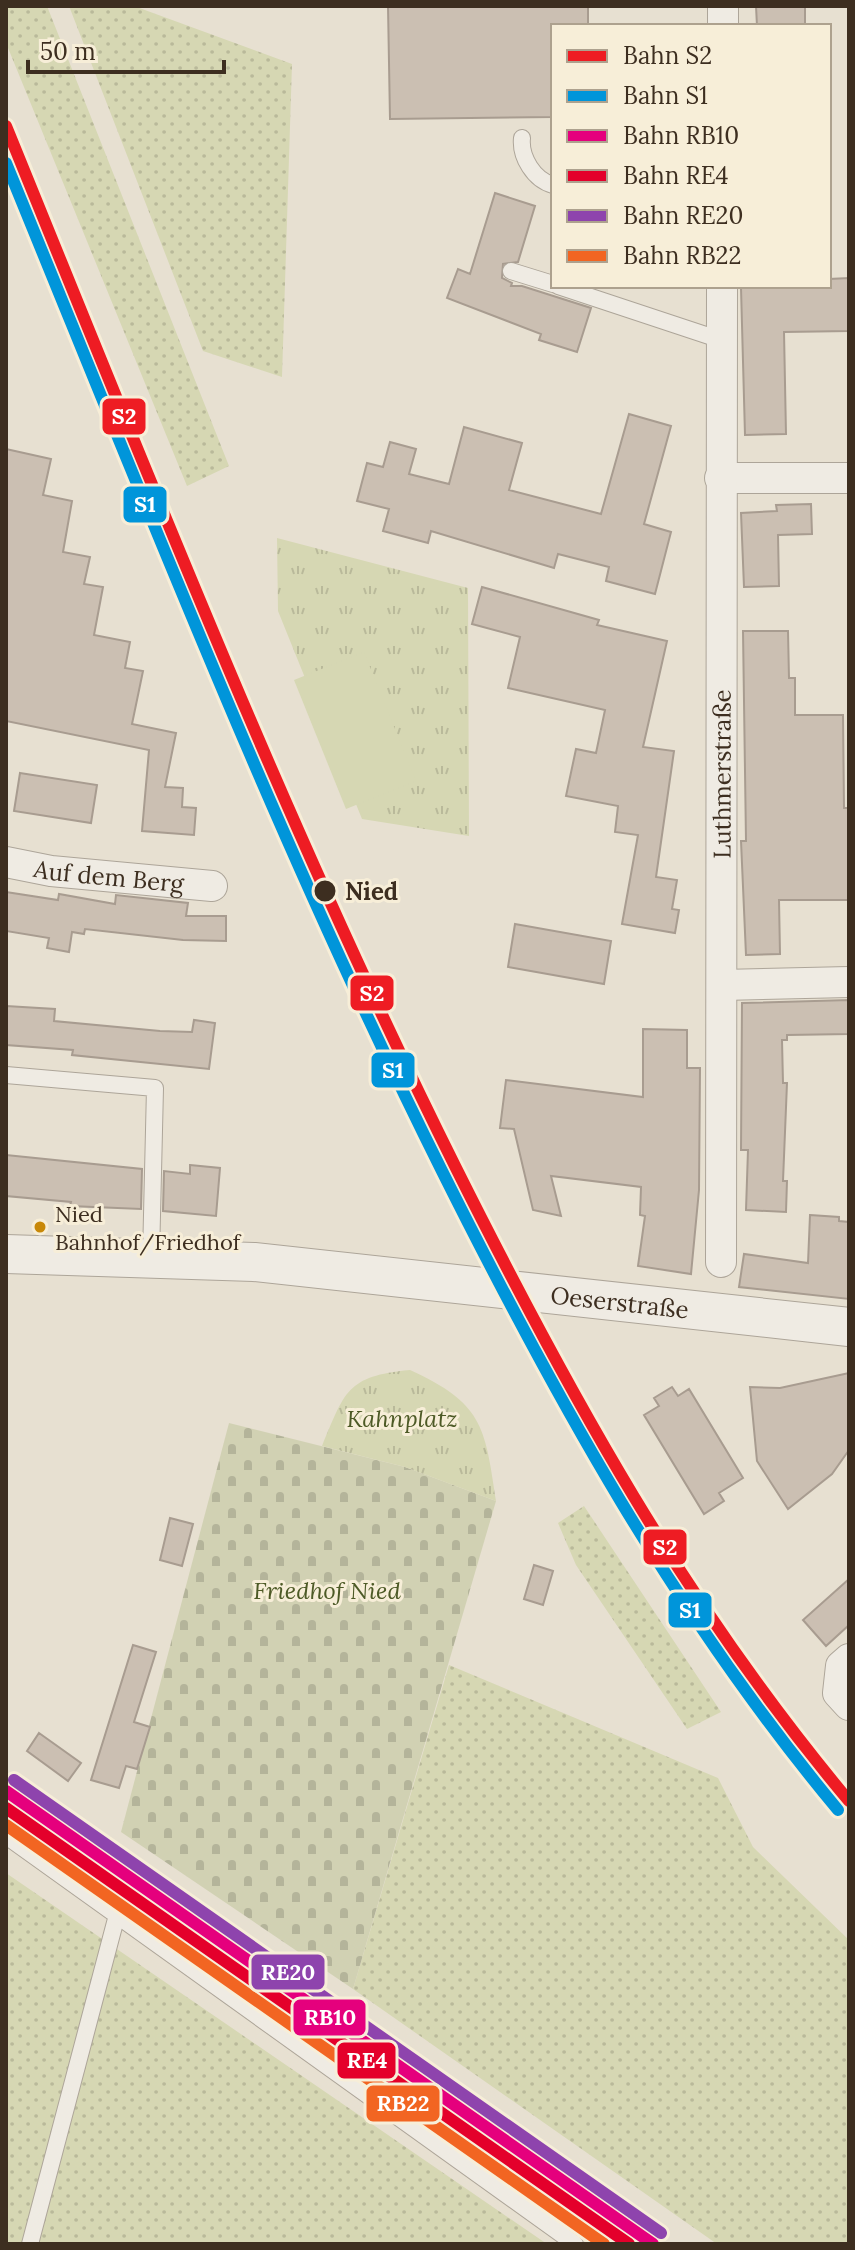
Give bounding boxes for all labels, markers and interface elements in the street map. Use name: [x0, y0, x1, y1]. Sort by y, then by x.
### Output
scale bar: [28, 24, 224, 74]
legend: [551, 24, 831, 288]
text: 50 m: [40, 36, 96, 67]
text: Bahn S2: [623, 40, 712, 71]
text: Bahn S1: [623, 80, 708, 111]
text: Bahn RB10: [623, 120, 739, 151]
text: Bahn RE4: [623, 160, 729, 191]
text: Bahn RE20: [623, 200, 743, 231]
text: Bahn RB22: [623, 240, 741, 271]
line badge: S2: [101, 397, 147, 436]
text: S2: [112, 402, 136, 430]
line badge: S1: [122, 485, 168, 524]
text: S1: [134, 490, 156, 518]
street label: Luthmerstraße: [706, 689, 737, 859]
street label: Auf dem Berg: [30, 852, 186, 899]
place label: Nied: [345, 876, 398, 907]
marker: Nied: [312, 878, 338, 904]
line badge: S2: [349, 974, 395, 1012]
text: S2: [360, 979, 384, 1007]
line badge: S1: [370, 1051, 416, 1089]
text: S1: [382, 1056, 404, 1084]
place label: Nied Bahnhof/Friedhof: [55, 1200, 242, 1256]
marker: Nied Bahnhof/Friedhof: [32, 1219, 48, 1235]
street label: Oeserstraße: [549, 1279, 690, 1325]
park label: Kahnplatz: [346, 1403, 458, 1434]
line badge: S2: [642, 1528, 688, 1566]
text: S2: [653, 1533, 677, 1561]
park label: Friedhof Nied: [253, 1575, 401, 1606]
line badge: S1: [667, 1591, 713, 1629]
text: S1: [679, 1596, 701, 1624]
line badge: RE20: [250, 1953, 326, 1991]
text: RE20: [261, 1958, 315, 1986]
line badge: RB10: [292, 1998, 367, 2037]
text: RB10: [304, 2003, 356, 2031]
line badge: RE4: [336, 2041, 397, 2080]
text: RE4: [347, 2046, 387, 2074]
line badge: RB22: [365, 2084, 441, 2123]
text: RB22: [376, 2089, 430, 2117]

